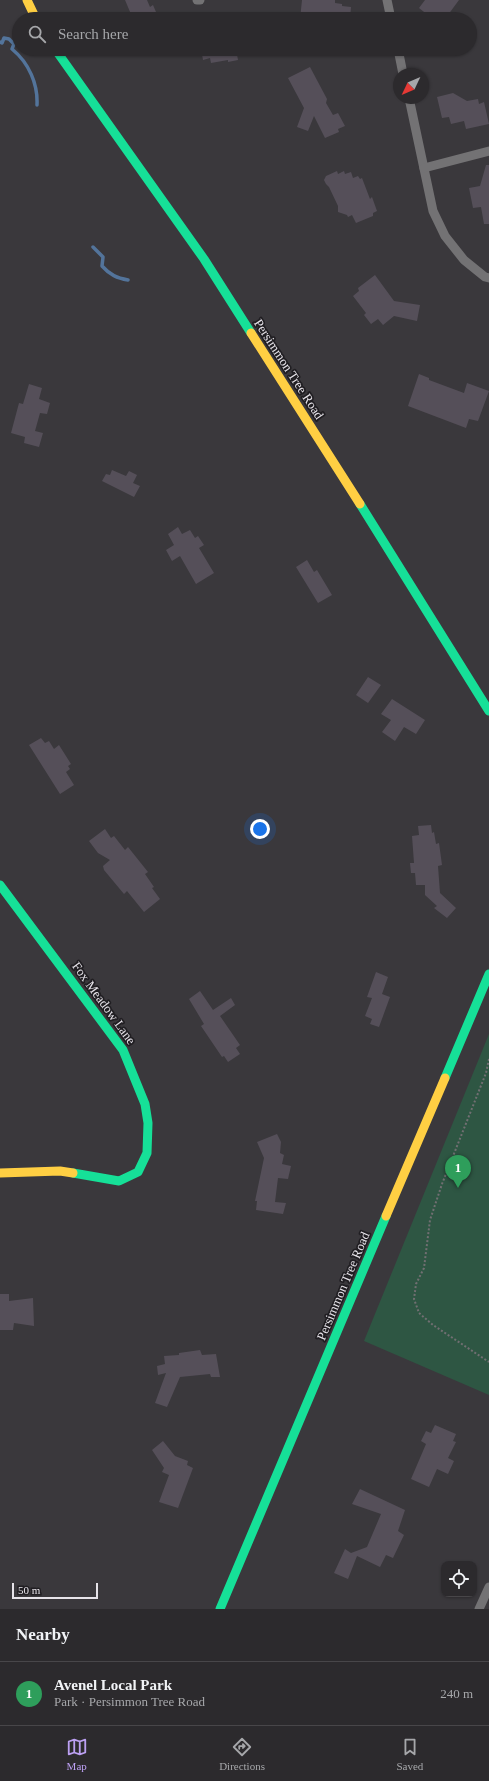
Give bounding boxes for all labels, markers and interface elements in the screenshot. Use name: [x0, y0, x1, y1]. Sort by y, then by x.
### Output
search box: [12, 12, 477, 56]
icon: search: [26, 23, 48, 45]
text: Search here: [58, 26, 128, 42]
north arrow: [393, 68, 429, 104]
street label: Persimmon Tree Road: [251, 316, 327, 422]
your location: [250, 819, 270, 839]
street label: Fox Meadow Lane: [69, 959, 139, 1047]
pin: 1: [445, 1155, 471, 1188]
street label: Persimmon Tree Road: [313, 1229, 373, 1342]
map controls: [441, 1561, 477, 1597]
button: locate: [441, 1561, 477, 1597]
scale bar: [12, 1581, 98, 1600]
text: 50 m: [18, 1584, 40, 1596]
text: Nearby: [16, 1625, 70, 1644]
text: Avenel Local Park: [54, 1677, 172, 1693]
text: 1: [26, 1686, 32, 1701]
text: 240 m: [440, 1686, 473, 1701]
text: Park · Persimmon Tree Road: [54, 1694, 205, 1709]
tab: Map: [66, 1736, 88, 1772]
tab: Directions: [219, 1736, 265, 1772]
tab: Saved: [396, 1736, 423, 1772]

